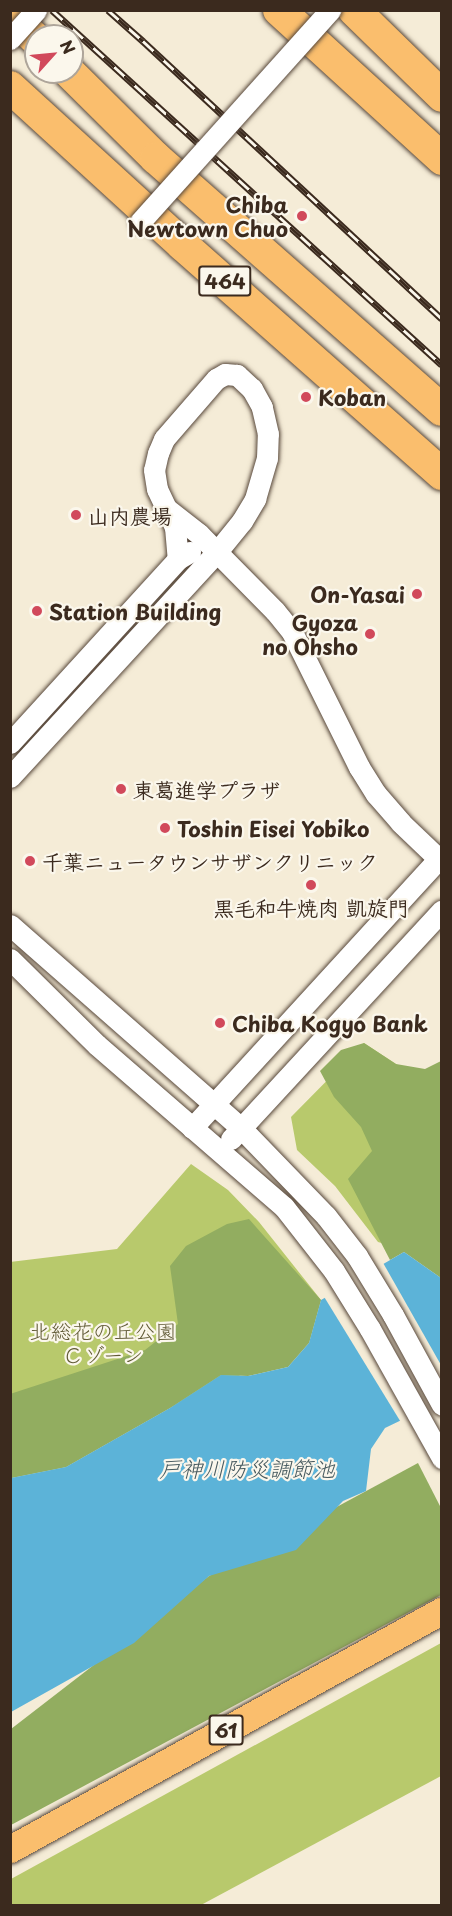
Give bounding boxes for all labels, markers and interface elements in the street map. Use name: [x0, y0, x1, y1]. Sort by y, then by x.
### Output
north arrow: [24, 24, 84, 84]
text: N: [55, 36, 82, 58]
place label: Chiba Newtown Chuo: [127, 191, 288, 241]
marker: Chiba Newtown Chuo: [293, 207, 311, 225]
road number: 464: [198, 264, 252, 298]
place label: Koban: [318, 384, 386, 410]
marker: Koban: [299, 390, 313, 404]
place label: 山内農場: [88, 502, 172, 528]
marker: 山内農場: [69, 508, 83, 522]
place label: On-Yasai: [310, 581, 405, 607]
marker: On-Yasai: [410, 587, 424, 601]
place label: Station Building: [49, 598, 222, 624]
marker: Station Building: [30, 604, 44, 618]
place label: Gyoza no Ohsho: [261, 609, 358, 659]
marker: Gyoza no Ohsho: [363, 627, 377, 641]
place label: 東葛進学プラザ: [133, 776, 280, 802]
marker: 東葛進学プラザ: [114, 782, 128, 796]
place label: Toshin Eisei Yobiko: [177, 815, 372, 841]
marker: Toshin Eisei Yobiko: [158, 821, 172, 835]
place label: 千葉ニュータウンサザンクリニック: [42, 848, 378, 874]
marker: 千葉ニュータウンサザンクリニック: [23, 854, 37, 868]
marker: 黒毛和牛焼肉 凱旋門: [304, 878, 318, 892]
place label: 黒毛和牛焼肉 凱旋門: [213, 894, 409, 920]
place label: Chiba Kogyo Bank: [232, 1010, 430, 1036]
marker: Chiba Kogyo Bank: [213, 1016, 227, 1030]
park label: 北総花の丘公園 Ｃゾーン: [30, 1317, 176, 1367]
water label: 戸神川防災調節池: [159, 1455, 335, 1481]
road number: 61: [208, 1713, 244, 1747]

